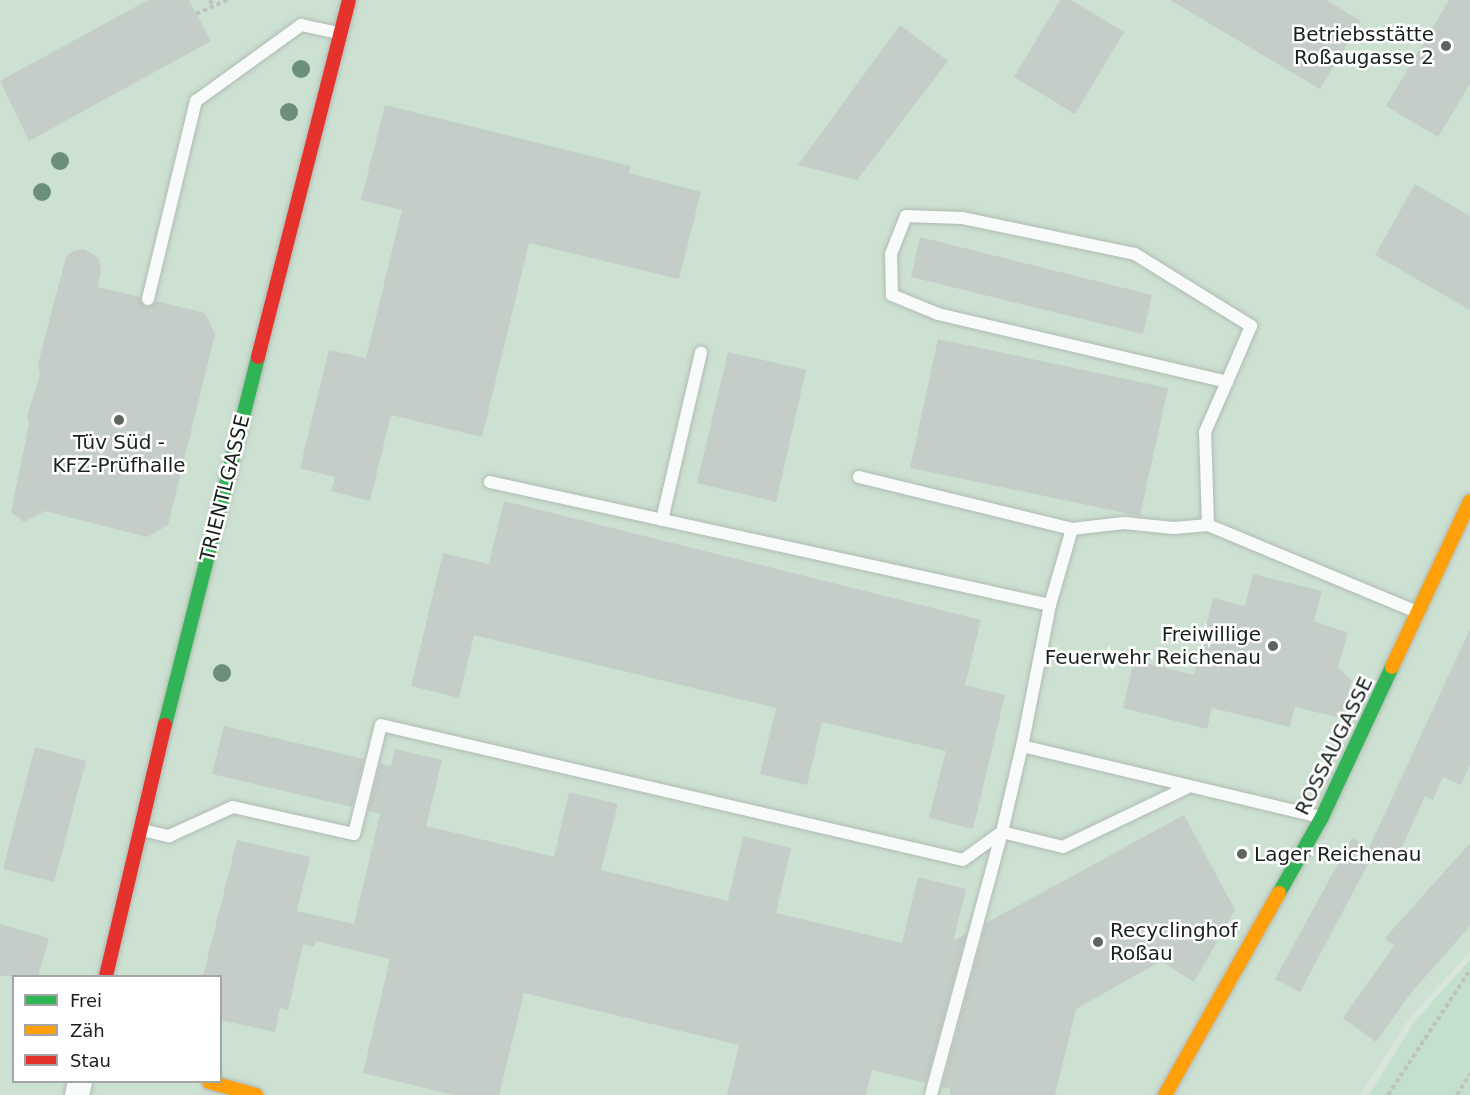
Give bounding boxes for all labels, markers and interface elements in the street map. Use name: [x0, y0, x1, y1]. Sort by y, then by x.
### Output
place label: Betriebsstätte Roßaugasse 2: [1292, 22, 1434, 69]
marker: Betriebsstätte Roßaugasse 2: [1439, 39, 1453, 53]
street label: TRIENTLGASSE: [195, 412, 255, 564]
marker: Tüv Süd - KFZ-Prüfhalle: [112, 413, 126, 427]
place label: Tüv Süd - KFZ-Prüfhalle: [52, 430, 186, 477]
place label: Freiwillige Feuerwehr Reichenau: [1045, 622, 1261, 669]
marker: Freiwillige Feuerwehr Reichenau: [1266, 639, 1280, 653]
street label: ROSSAUGASSE: [1290, 673, 1378, 819]
place label: Lager Reichenau: [1254, 842, 1421, 866]
marker: Lager Reichenau: [1235, 847, 1249, 861]
place label: Recyclinghof Roßau: [1110, 918, 1238, 965]
marker: Recyclinghof Roßau: [1091, 935, 1105, 949]
legend: [12, 975, 222, 1083]
text: Frei: [70, 990, 102, 1011]
text: Zäh: [70, 1020, 105, 1041]
text: Stau: [70, 1050, 111, 1071]

